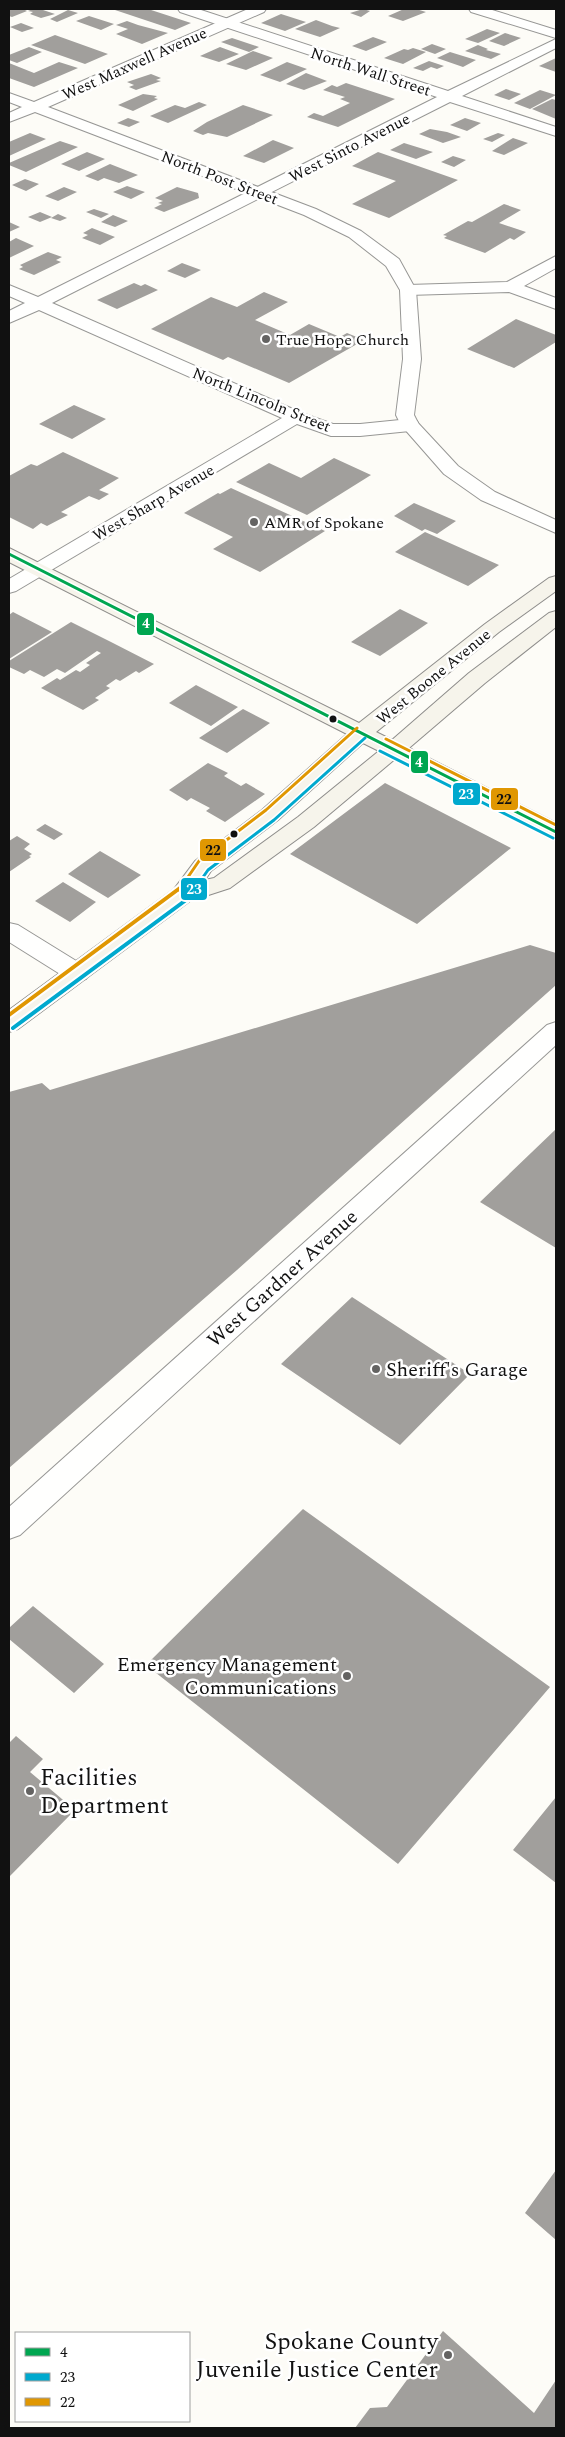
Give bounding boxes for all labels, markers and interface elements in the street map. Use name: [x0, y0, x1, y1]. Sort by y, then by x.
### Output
street label: West Maxwell Avenue: [58, 21, 211, 107]
street label: North Wall Street: [307, 41, 434, 103]
street label: West Sinto Avenue: [285, 107, 414, 189]
street label: North Post Street: [158, 145, 282, 211]
place label: True Hope Church: [276, 328, 409, 352]
marker: True Hope Church: [260, 333, 272, 345]
street label: North Lincoln Street: [189, 361, 335, 439]
street label: West Sharp Avenue: [88, 458, 219, 548]
place label: AMR of Spokane: [264, 511, 384, 535]
marker: AMR of Spokane: [248, 516, 260, 528]
line badge: 4: [136, 612, 155, 636]
text: 4: [142, 613, 150, 634]
street label: West Boone Avenue: [371, 623, 496, 731]
unlabelled marker: [328, 714, 338, 724]
line badge: 4: [410, 750, 429, 774]
text: 4: [415, 752, 423, 773]
line badge: 23: [452, 782, 481, 806]
text: 23: [458, 784, 474, 805]
line badge: 22: [490, 787, 519, 811]
text: 22: [496, 789, 512, 810]
unlabelled marker: [229, 829, 239, 839]
line badge: 22: [199, 838, 227, 862]
text: 22: [205, 840, 221, 861]
line badge: 23: [180, 877, 208, 901]
text: 23: [186, 879, 202, 900]
street label: West Gardner Avenue: [201, 1203, 365, 1355]
place label: Sheriff's Garage: [386, 1355, 528, 1385]
marker: Sheriff's Garage: [370, 1363, 382, 1375]
place label: Emergency Management Communications: [117, 1650, 337, 1703]
marker: Emergency Management Communications: [341, 1670, 353, 1682]
place label: Facilities Department: [40, 1760, 169, 1824]
marker: Facilities Department: [24, 1785, 36, 1797]
place label: Spokane County Juvenile Justice Center: [196, 2324, 439, 2388]
legend: [15, 2332, 190, 2422]
text: 4: [60, 2341, 68, 2364]
marker: Spokane County Juvenile Justice Center: [442, 2349, 454, 2361]
text: 23: [60, 2366, 76, 2389]
text: 22: [60, 2391, 75, 2414]

